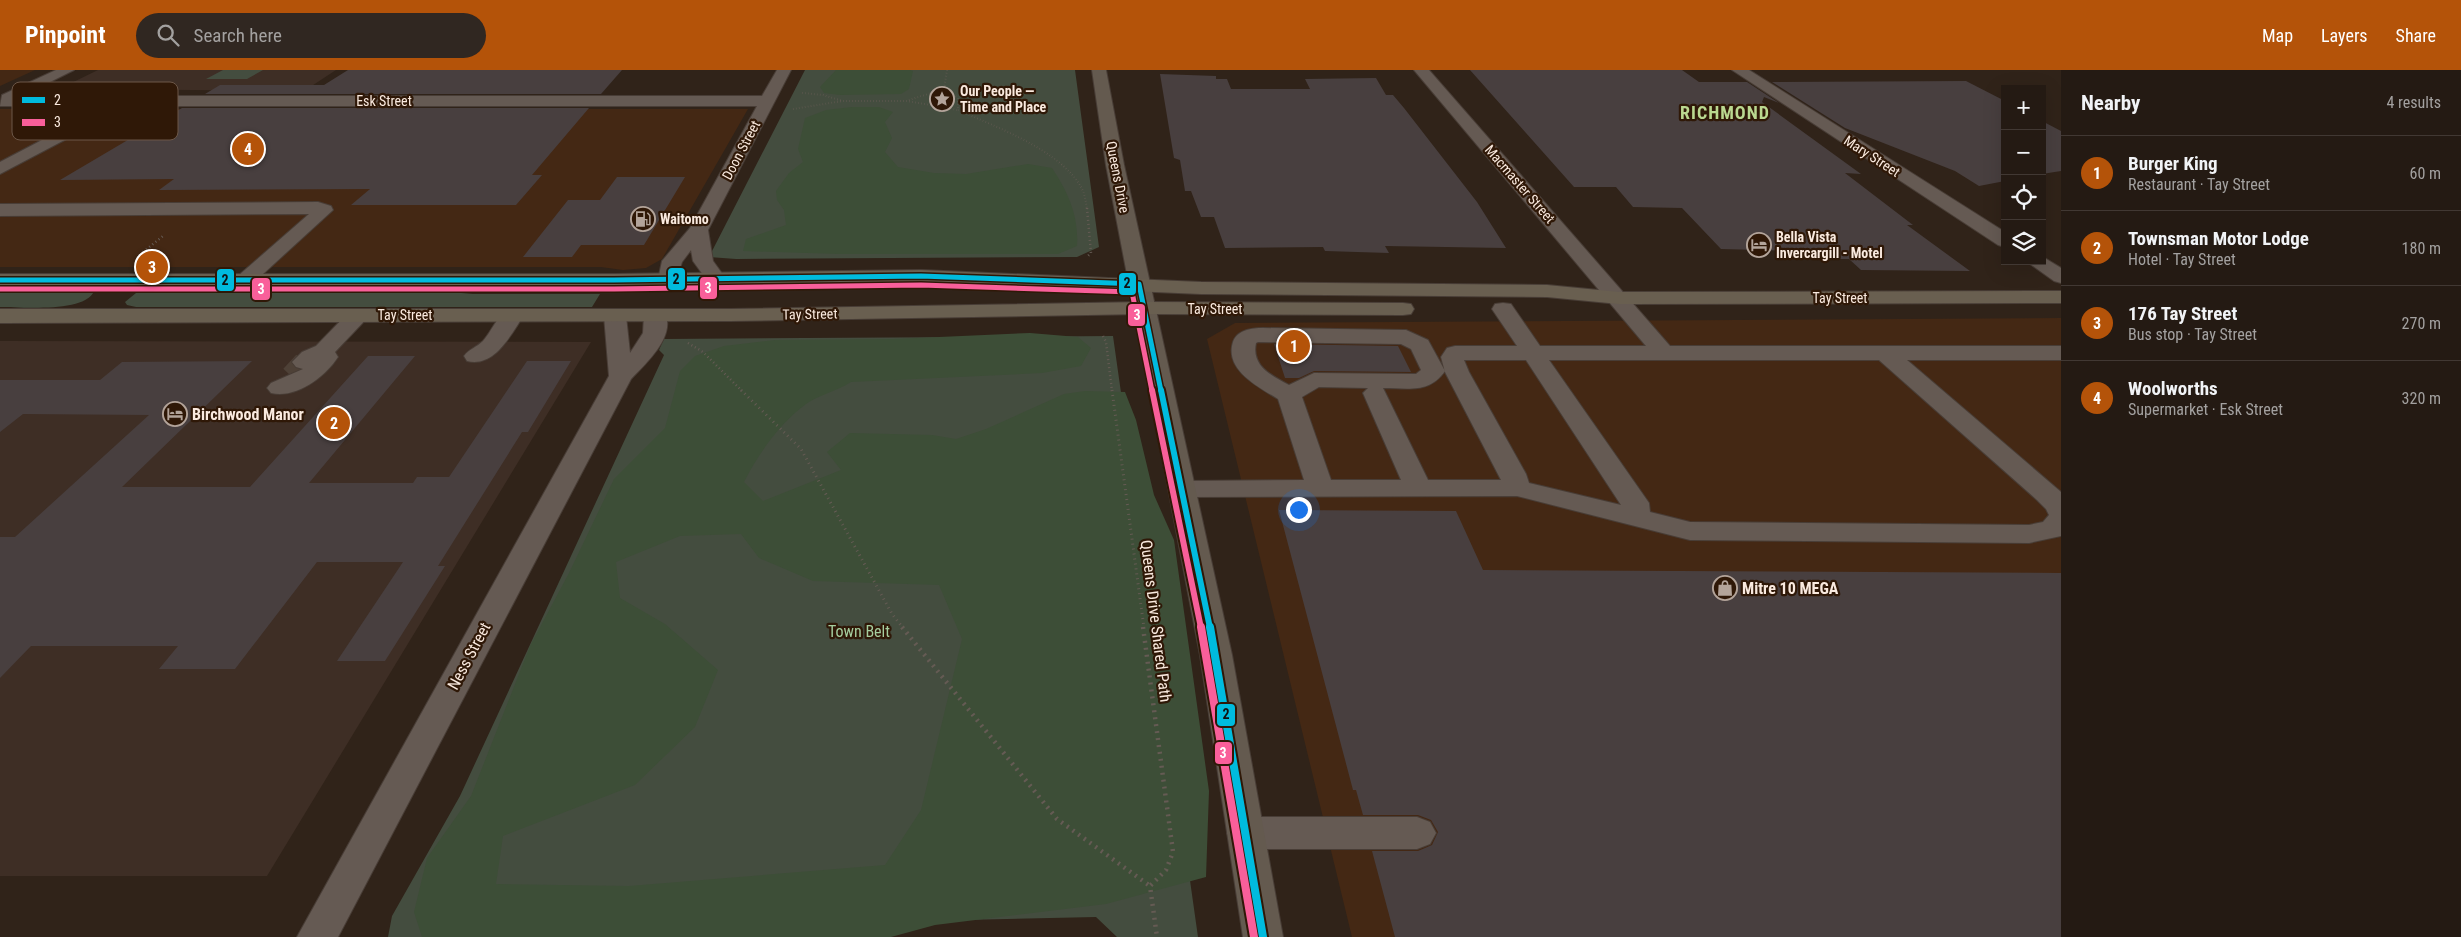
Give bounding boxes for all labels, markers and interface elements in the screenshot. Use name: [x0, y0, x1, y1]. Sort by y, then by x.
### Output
search box: [136, 13, 486, 58]
text: Pinpoint: [25, 21, 106, 49]
icon: search: [154, 21, 182, 49]
text: Search here: [194, 24, 282, 47]
text: Map: [2262, 25, 2293, 46]
text: Layers: [2321, 25, 2368, 46]
text: Share: [2396, 25, 2436, 46]
legend: [12, 82, 178, 140]
place label: Our People — Time and Place: [960, 83, 1047, 115]
map controls: [2001, 85, 2046, 265]
button: +: [2001, 85, 2046, 130]
place icon: Our People — Time and Place: [929, 86, 955, 112]
text: Nearby: [2081, 91, 2140, 115]
text: 2: [54, 92, 61, 108]
street label: Esk Street: [356, 93, 412, 109]
text: 4 results: [2386, 93, 2441, 112]
district label: RICHMOND: [1680, 102, 1770, 123]
text: 3: [54, 114, 61, 130]
street label: Doon Street: [719, 118, 763, 182]
pin: 4: [232, 130, 264, 168]
button: −: [2001, 130, 2046, 175]
street label: Mary Street: [1841, 132, 1903, 180]
street label: Queens Drive: [1103, 140, 1133, 215]
street label: Macmaster Street: [1482, 142, 1558, 226]
text: Burger King: [2128, 152, 2218, 175]
text: 1: [2093, 164, 2101, 183]
text: 60 m: [2409, 164, 2441, 183]
button: locate: [2001, 175, 2046, 220]
text: Restaurant · Tay Street: [2128, 175, 2270, 194]
fuel station icon: Waitomo: [630, 206, 656, 232]
place label: Waitomo: [660, 211, 709, 227]
button: layers: [2001, 220, 2046, 265]
text: Townsman Motor Lodge: [2128, 227, 2309, 250]
place label: Bella Vista Invercargill - Motel: [1776, 229, 1883, 261]
hotel icon: Bella Vista Invercargill - Motel: [1746, 232, 1772, 258]
text: 2: [2093, 239, 2101, 258]
text: 180 m: [2402, 239, 2441, 258]
pin: 3: [136, 248, 168, 286]
text: Hotel · Tay Street: [2128, 250, 2236, 269]
line badge: 2: [667, 267, 686, 291]
line badge: 2: [216, 268, 235, 292]
text: 2: [672, 271, 680, 287]
text: 2: [221, 272, 229, 288]
line badge: 2: [1118, 272, 1137, 296]
text: 2: [1123, 275, 1131, 291]
line badge: 3: [699, 276, 718, 300]
line badge: 3: [251, 277, 271, 301]
text: 3: [704, 280, 712, 296]
text: 3: [257, 281, 265, 297]
street label: Tay Street: [1813, 290, 1867, 306]
street label: Tay Street: [1188, 301, 1242, 317]
text: 176 Tay Street: [2128, 302, 2237, 325]
line badge: 3: [1127, 303, 1146, 327]
street label: Tay Street: [782, 306, 838, 322]
street label: Tay Street: [378, 307, 432, 323]
text: 3: [1133, 307, 1141, 323]
text: 3: [2093, 314, 2101, 333]
text: 270 m: [2402, 314, 2441, 333]
text: Bus stop · Tay Street: [2128, 325, 2257, 344]
pin: 1: [1278, 327, 1310, 365]
text: Woolworths: [2128, 377, 2218, 400]
text: 4: [2093, 389, 2101, 408]
text: 320 m: [2402, 389, 2441, 408]
text: Supermarket · Esk Street: [2128, 400, 2283, 419]
hotel icon: Birchwood Manor: [162, 401, 188, 427]
pin: 2: [318, 404, 350, 442]
place label: Birchwood Manor: [192, 405, 304, 424]
your location: [1286, 497, 1312, 523]
street label: Queens Drive Shared Path: [1137, 539, 1175, 703]
shop icon: Mitre 10 MEGA: [1712, 575, 1738, 601]
place label: Mitre 10 MEGA: [1742, 579, 1839, 598]
street label: Ness Street: [443, 619, 495, 693]
park label: Town Belt: [828, 622, 890, 641]
line badge: 2: [1216, 703, 1236, 727]
text: 2: [1222, 706, 1230, 722]
line badge: 3: [1214, 741, 1233, 765]
text: 3: [1219, 745, 1227, 761]

